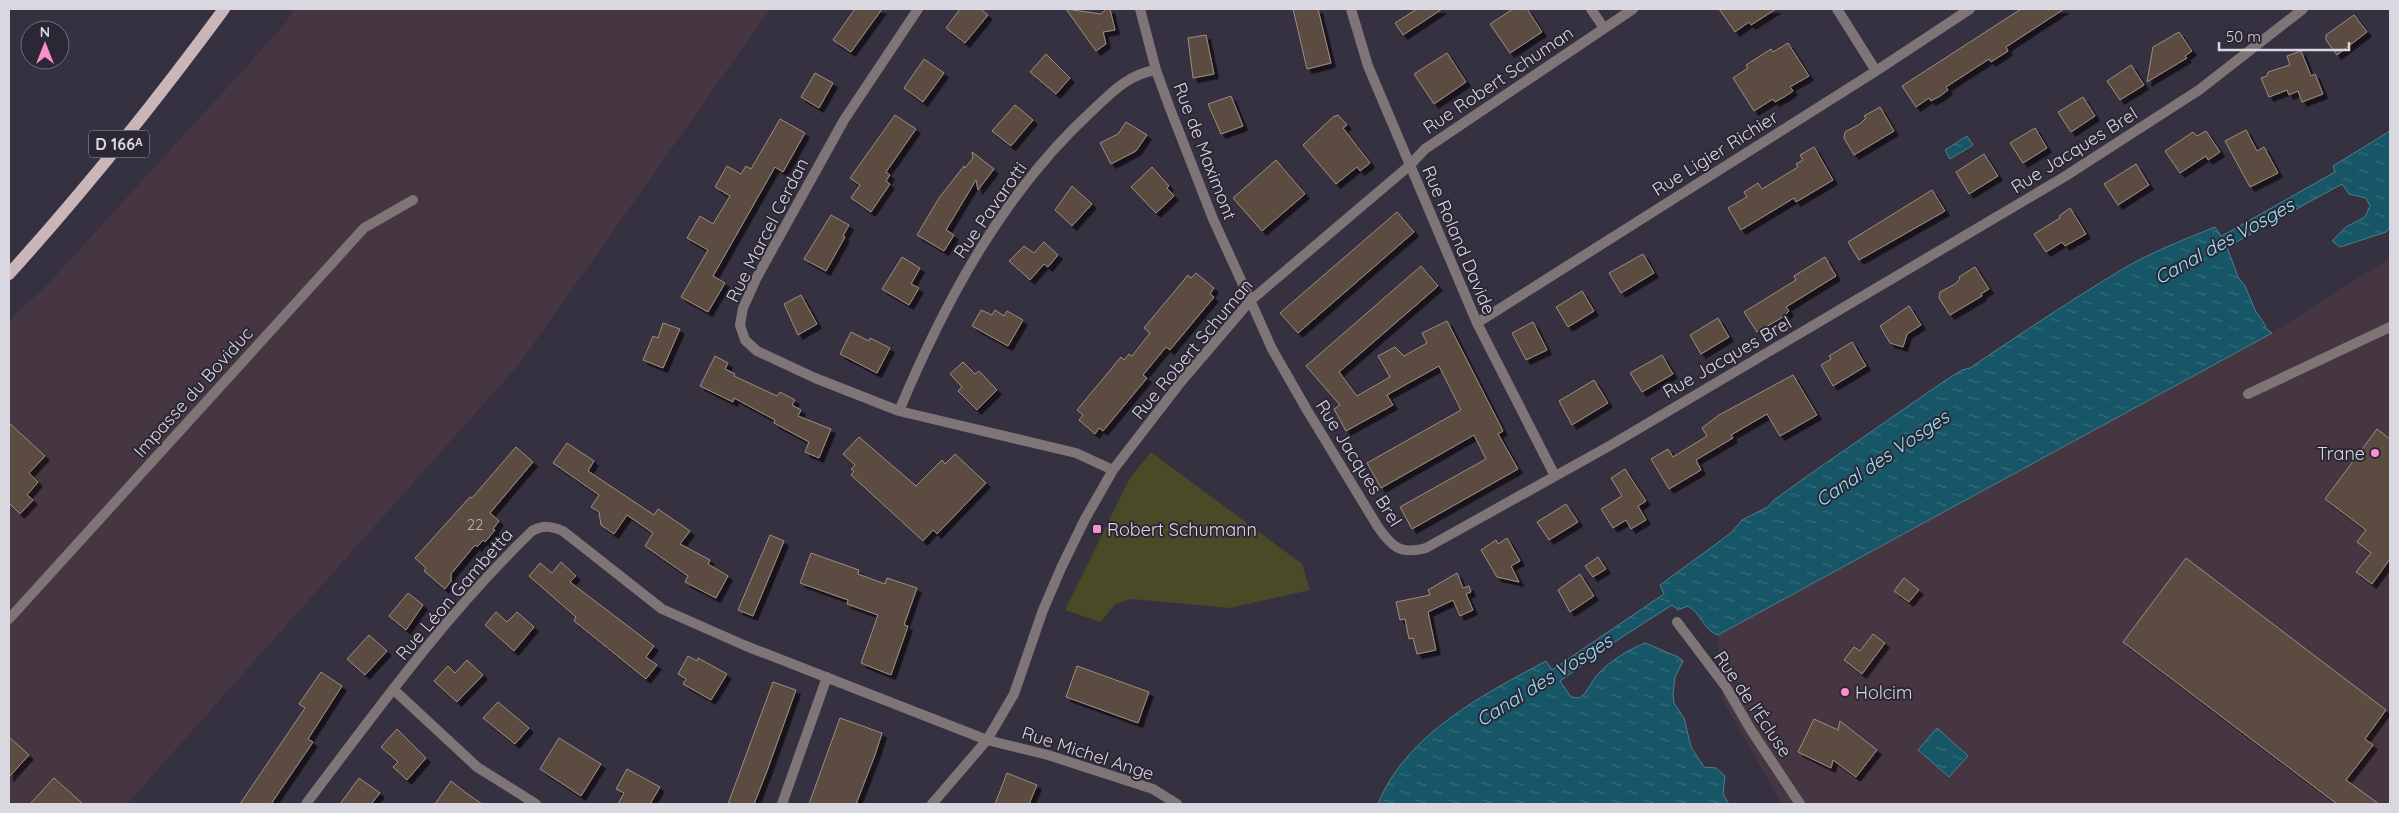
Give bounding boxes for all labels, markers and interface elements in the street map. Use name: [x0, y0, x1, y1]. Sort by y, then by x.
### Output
north arrow: [20, 20, 70, 70]
scale bar: [2219, 20, 2349, 52]
street label: Rue Robert Schuman: [1418, 21, 1578, 139]
text: N: [40, 23, 50, 41]
text: 50 m: [2226, 27, 2261, 46]
street label: Rue de Maximont: [1168, 79, 1242, 223]
street label: Rue Jacques Brel: [2006, 102, 2142, 198]
street label: Rue Ligier Richier: [1648, 105, 1782, 201]
road number: D 166ᴬ: [89, 130, 149, 158]
street label: Rue Marcel Cerdan: [721, 154, 813, 306]
street label: Rue Pavarotti: [948, 157, 1032, 263]
street label: Rue Roland Davide: [1417, 162, 1501, 318]
water label: Canal des Vosges: [2150, 192, 2299, 289]
street label: Rue Robert Schuman: [1126, 274, 1258, 424]
street label: Rue Jacques Brel: [1658, 311, 1796, 403]
street label: Impasse du Boviduc: [128, 322, 258, 462]
street label: Rue Jacques Brel: [1311, 395, 1407, 531]
water label: Canal des Vosges: [1811, 404, 1954, 512]
place label: Trane: [2317, 442, 2365, 465]
marker: Trane: [2369, 447, 2381, 459]
house number: 22: [467, 515, 483, 534]
place label: Robert Schumann: [1107, 518, 1257, 541]
street label: Rue Léon Gambetta: [390, 523, 518, 665]
marker: Robert Schumann: [1091, 523, 1103, 535]
water label: Canal des Vosges: [1471, 628, 1617, 732]
street label: Rue de l'Écluse: [1709, 646, 1797, 762]
place label: Holcim: [1855, 681, 1912, 704]
marker: Holcim: [1839, 686, 1851, 698]
street label: Rue Michel Ange: [1019, 721, 1157, 785]

